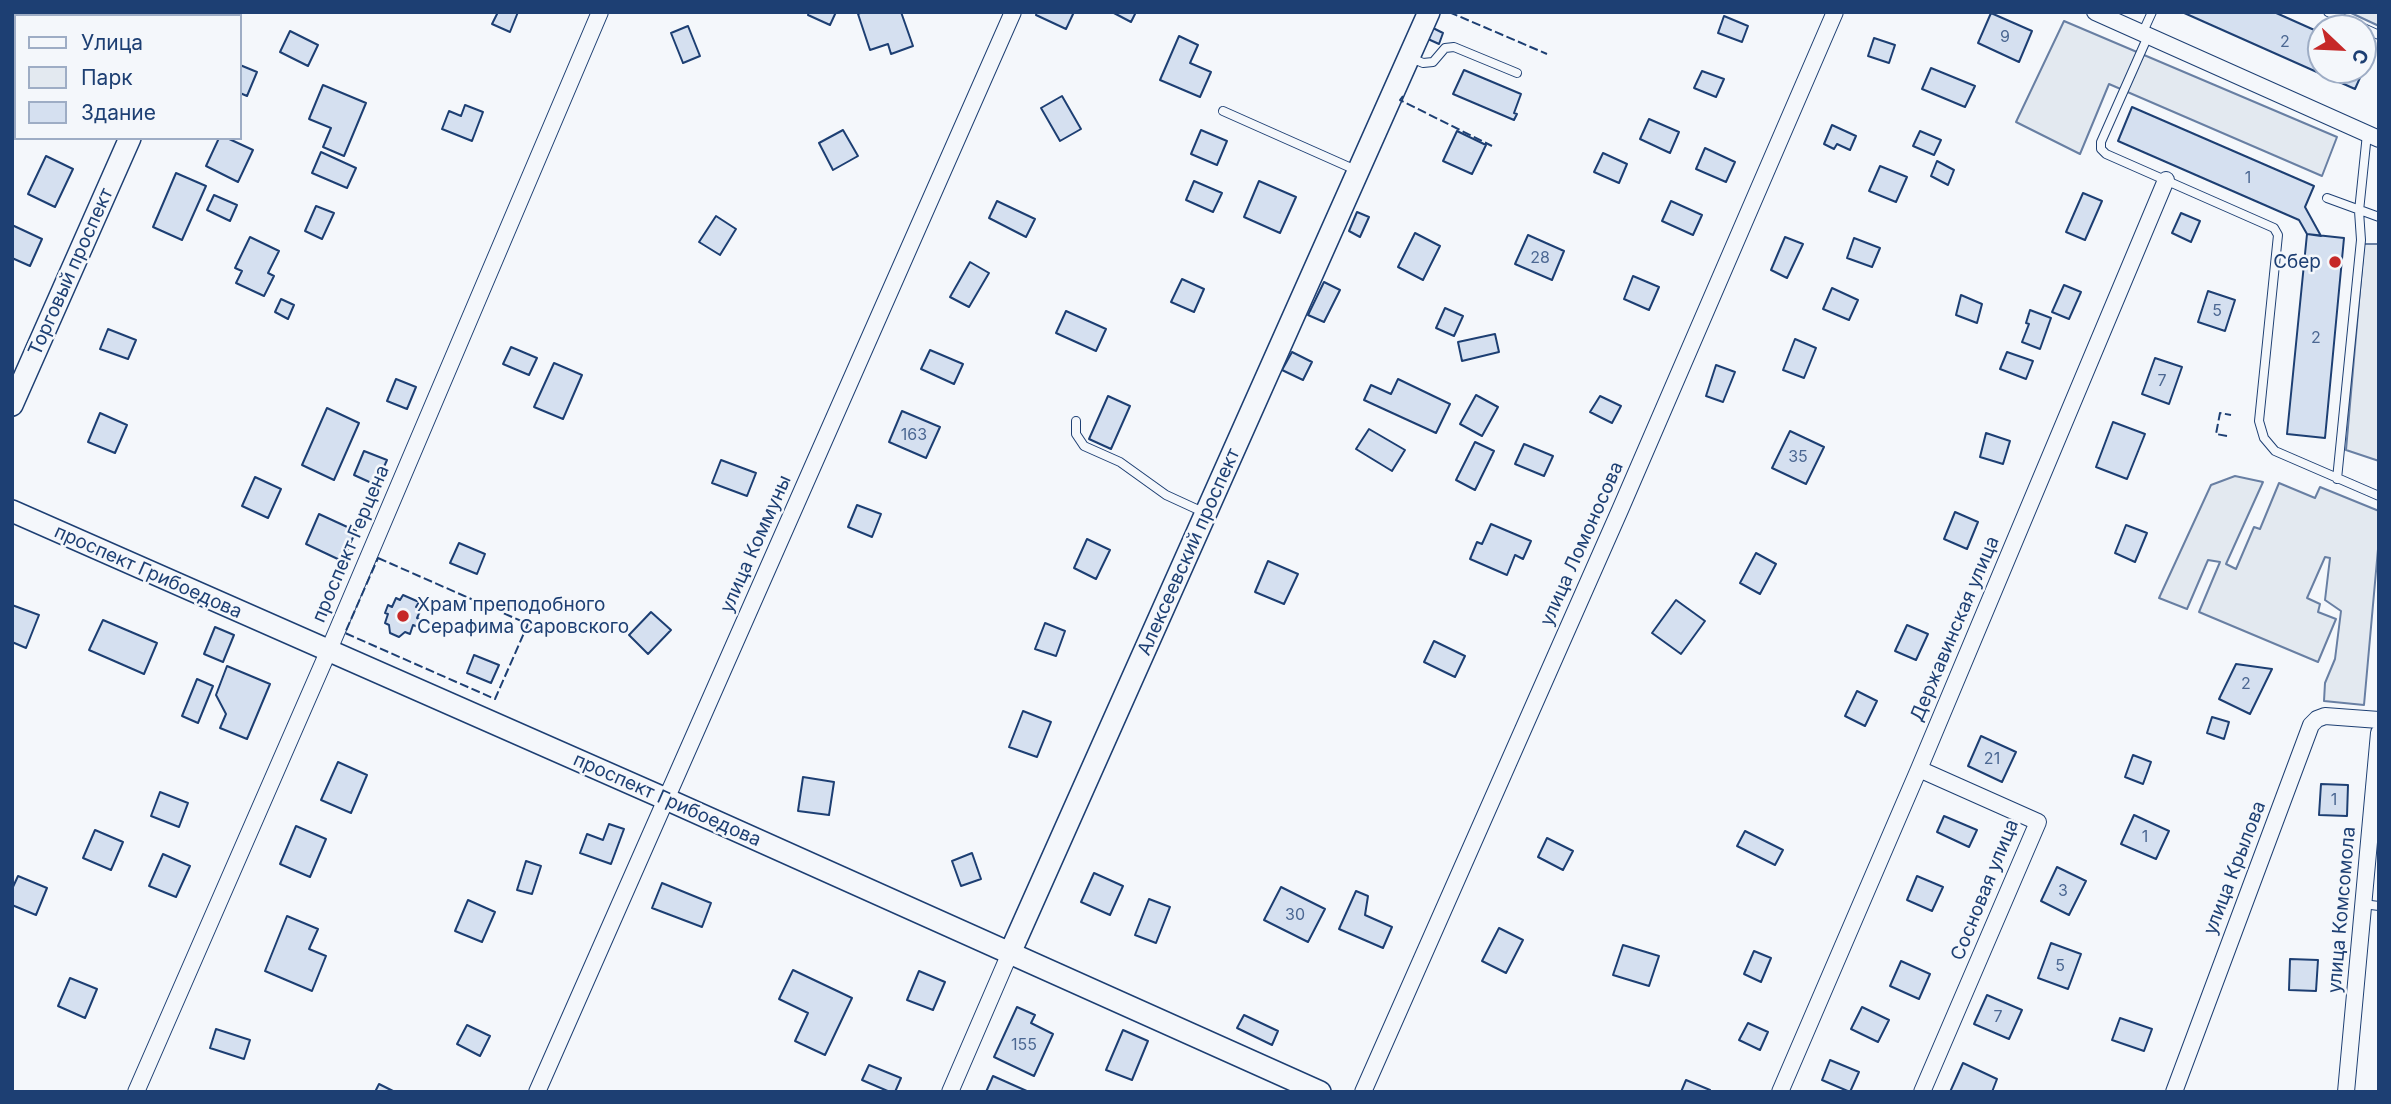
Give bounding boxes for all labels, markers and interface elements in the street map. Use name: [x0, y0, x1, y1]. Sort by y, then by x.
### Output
legend: [14, 14, 242, 140]
north arrow: [2307, 14, 2377, 84]
house number: 9: [2000, 27, 2010, 47]
text: Улица: [81, 30, 143, 55]
house number: 2: [2280, 32, 2290, 52]
text: С: [2347, 46, 2373, 68]
text: Парк: [81, 65, 133, 90]
text: Здание: [81, 100, 156, 125]
house number: 1: [2245, 168, 2251, 188]
street label: Торговый проспект: [24, 185, 118, 359]
house number: 28: [1530, 248, 1550, 268]
place label: Сбер: [2273, 251, 2321, 273]
marker: Сбер: [2327, 254, 2343, 270]
house number: 5: [2212, 301, 2222, 321]
house number: 2: [2311, 328, 2321, 348]
house number: 7: [2157, 371, 2167, 391]
house number: 163: [901, 425, 927, 445]
street label: Алексеевский проспект: [1133, 445, 1245, 659]
house number: 35: [1788, 447, 1808, 467]
street label: улица Ломоносова: [1536, 458, 1628, 630]
street label: проспект Герцена: [308, 462, 394, 626]
street label: улица Коммуны: [716, 472, 796, 616]
street label: проспект Грибоедова: [51, 520, 245, 624]
street label: Державинская улица: [1906, 533, 2004, 725]
place label: Храм преподобного Серафима Саровского: [417, 594, 629, 638]
marker: Храм преподобного Серафима Саровского: [395, 608, 411, 624]
house number: 2: [2241, 674, 2251, 694]
street label: проспект Грибоедова: [570, 748, 764, 852]
house number: 21: [1984, 749, 2000, 769]
house number: 1: [2331, 790, 2337, 810]
street label: улица Крылова: [2199, 798, 2271, 938]
street label: Сосновая улица: [1946, 816, 2024, 964]
street label: улица Комсомола: [2323, 826, 2361, 994]
house number: 1: [2142, 827, 2148, 847]
house number: 3: [2058, 881, 2068, 901]
house number: 30: [1285, 905, 1305, 925]
house number: 5: [2055, 956, 2065, 976]
house number: 7: [1993, 1007, 2003, 1027]
house number: 155: [1011, 1035, 1037, 1055]

